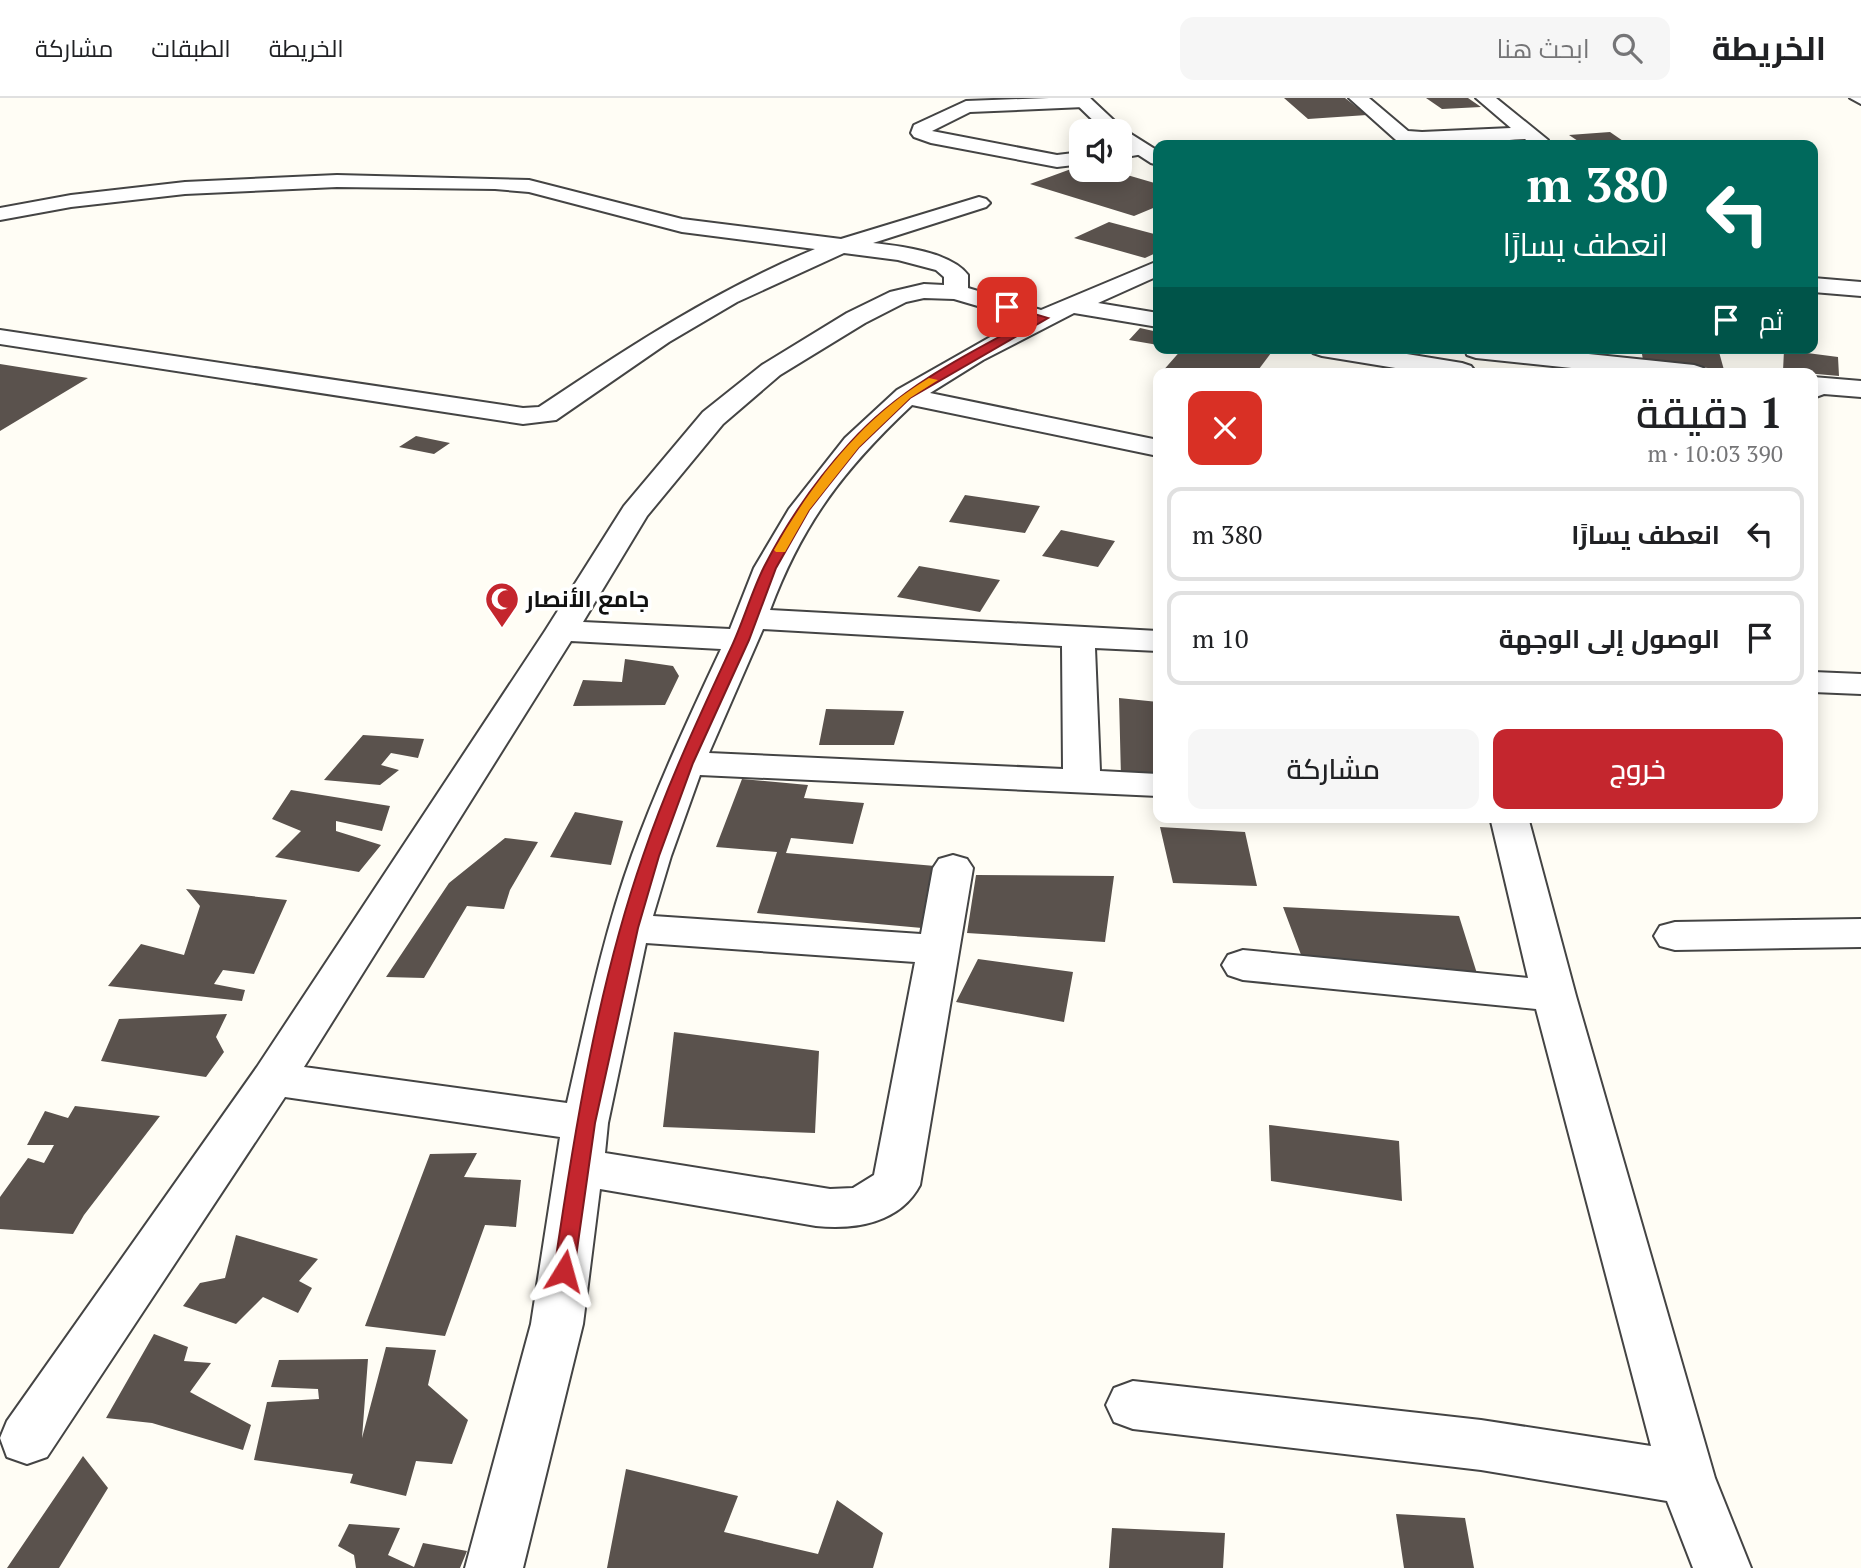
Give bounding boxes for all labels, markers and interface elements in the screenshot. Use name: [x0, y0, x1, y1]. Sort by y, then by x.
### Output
search box: [1180, 17, 1670, 80]
text: الخريطة: [1712, 26, 1826, 69]
icon: search: [1608, 29, 1646, 67]
text: ابحث هنا: [1496, 31, 1590, 65]
text: مشاركة: [35, 32, 113, 64]
text: الطبقات: [151, 32, 231, 64]
text: الخريطة: [269, 32, 344, 64]
map controls: [1069, 119, 1132, 182]
button: sound: [1069, 119, 1132, 182]
text: 380 m: [1526, 151, 1668, 216]
icon: left: [1692, 168, 1783, 259]
text: انعطف يسارًا: [1502, 223, 1668, 265]
pin: [977, 277, 1037, 337]
icon: arrive: [988, 288, 1026, 326]
icon: arrive: [1707, 301, 1745, 339]
text: ثم: [1759, 303, 1783, 337]
text: 1 دقيقة: [1636, 384, 1783, 440]
button: close: [1188, 391, 1262, 465]
text: 390 m · 10:03: [1648, 438, 1783, 469]
icon: left: [1741, 515, 1779, 553]
text: 380 m: [1192, 517, 1262, 551]
text: انعطف يسارًا: [1571, 517, 1720, 551]
mosque icon: جامع الأنصار: [483, 580, 521, 629]
place label: جامع الأنصار: [525, 583, 649, 615]
icon: arrive: [1741, 619, 1779, 657]
text: 10 m: [1192, 621, 1249, 655]
text: الوصول إلى الوجهة: [1499, 621, 1720, 655]
button: مشاركة: [1188, 729, 1479, 809]
button: خروج: [1493, 729, 1783, 809]
position arrow: [527, 1234, 601, 1308]

